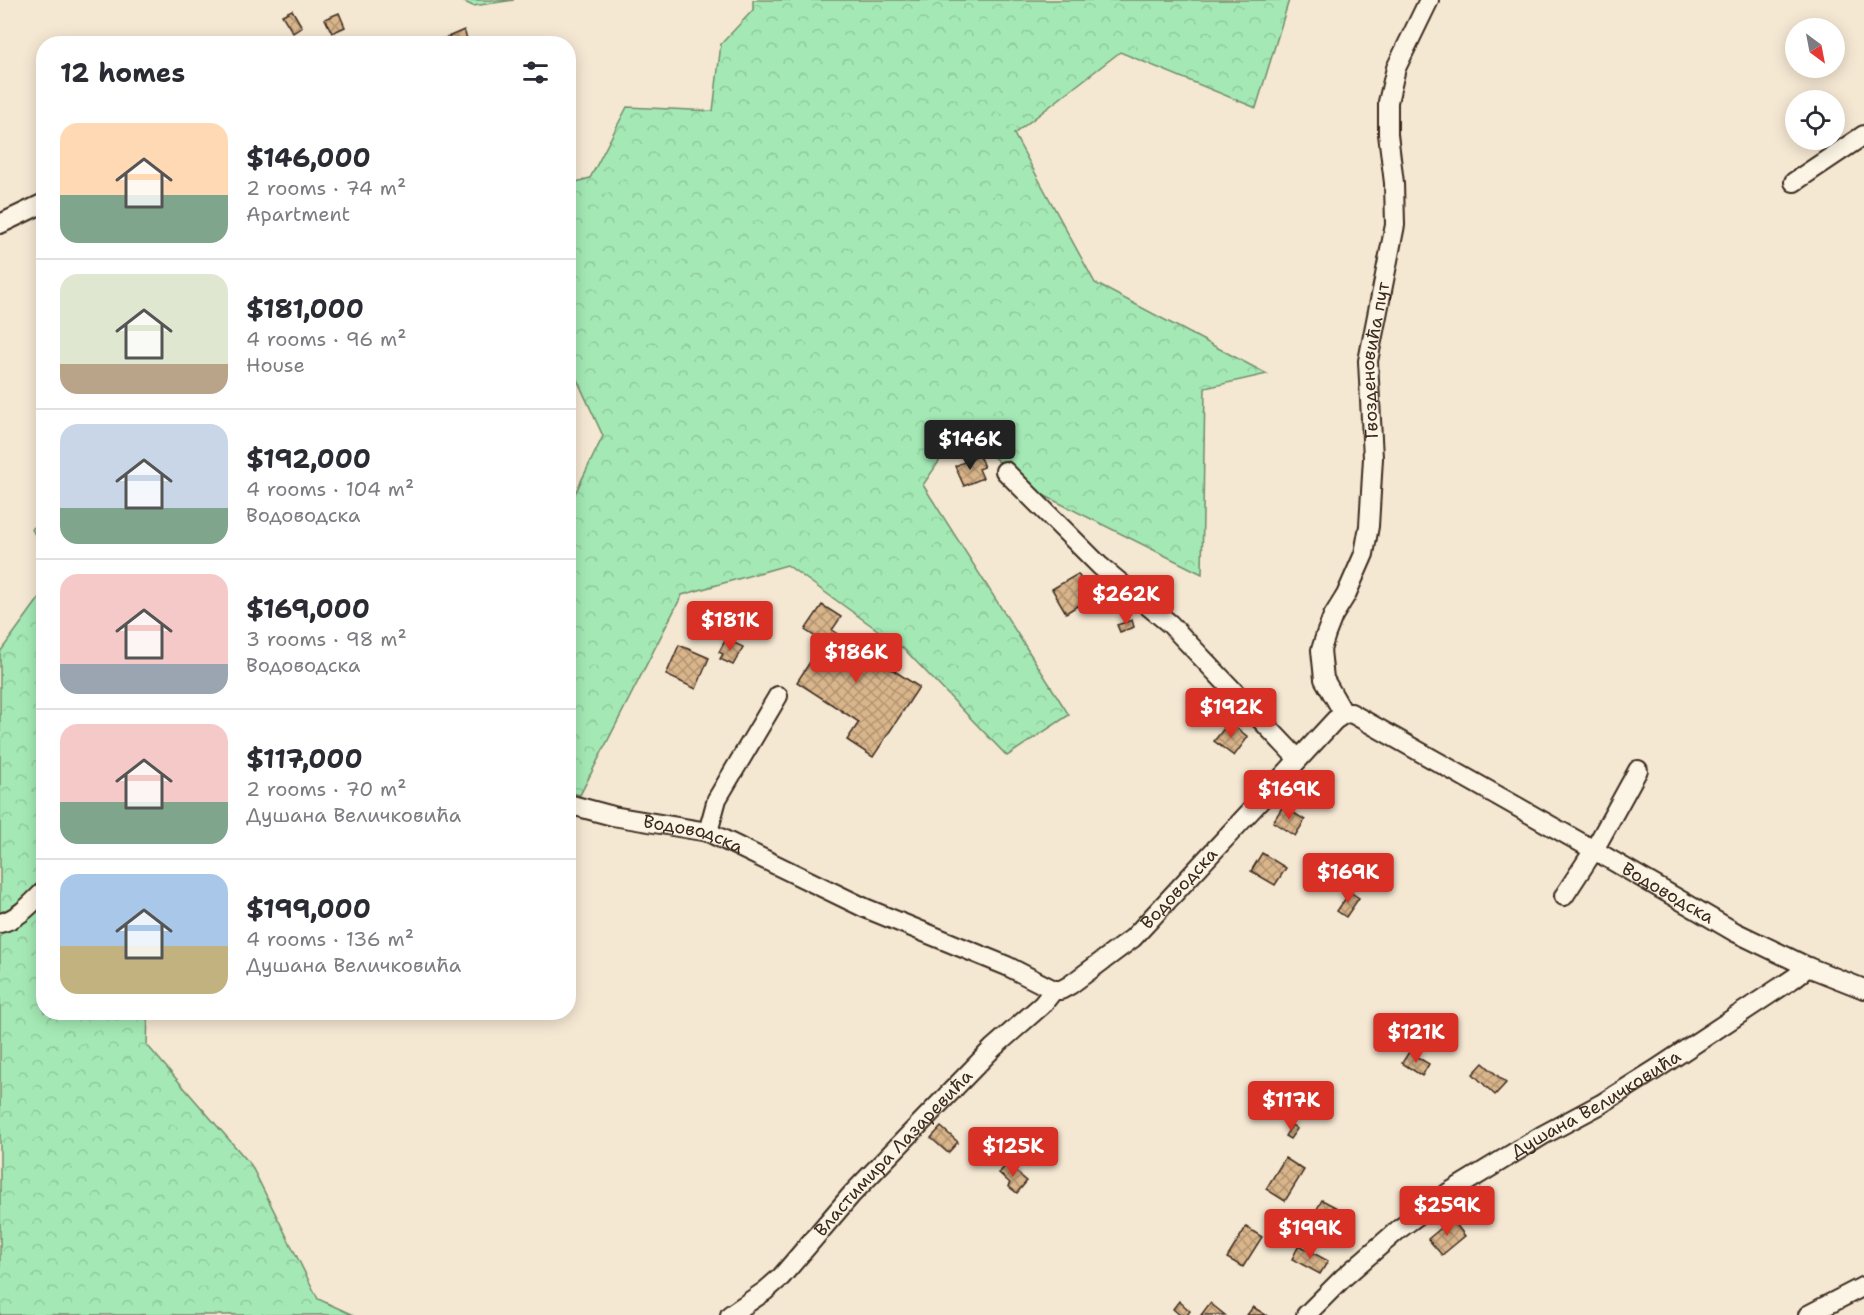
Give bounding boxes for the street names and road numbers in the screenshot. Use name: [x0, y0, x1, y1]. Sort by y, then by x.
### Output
street label: Гвозденовића пут: [1356, 279, 1396, 439]
street label: Водоводска: [641, 809, 747, 859]
street label: Водоводска: [1135, 842, 1223, 934]
street label: Водоводска: [1617, 857, 1719, 929]
street label: Душана Величковића: [1506, 1044, 1685, 1164]
street label: Властимира Лазаревића: [809, 1064, 978, 1242]

